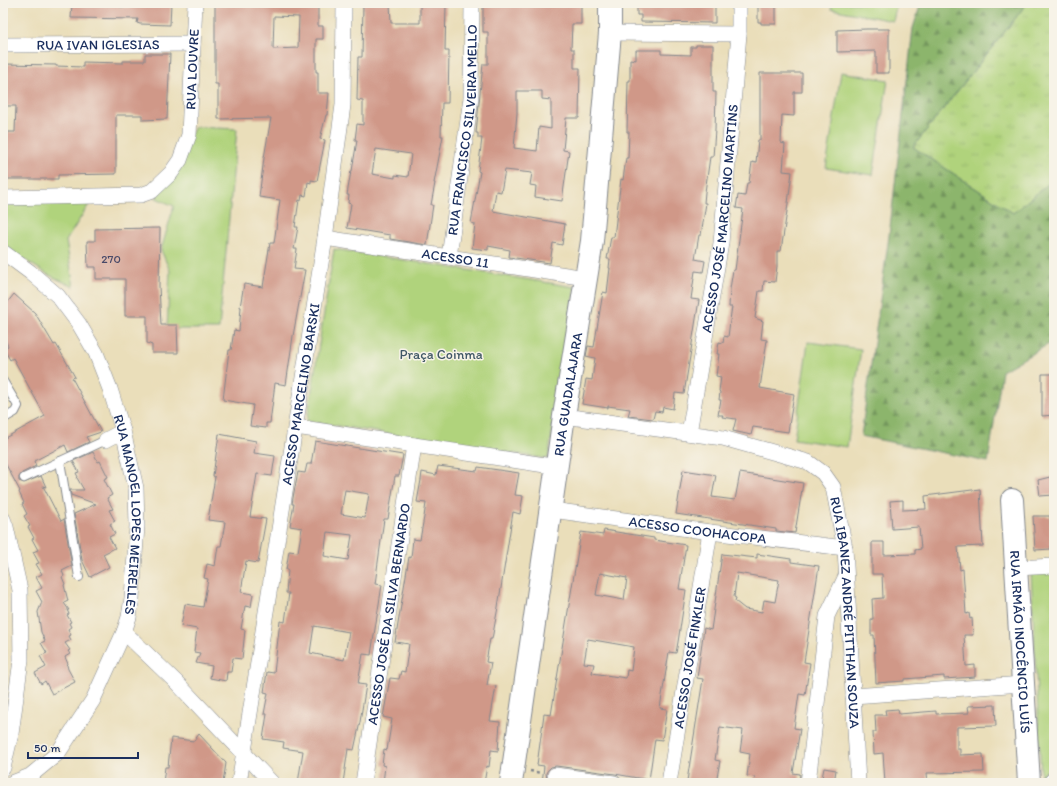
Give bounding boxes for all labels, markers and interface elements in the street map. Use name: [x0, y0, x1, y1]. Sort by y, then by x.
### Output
street label: RUA FRANCISCO SILVEIRA MELLO: [444, 24, 481, 237]
street label: RUA LOUVRE: [182, 28, 203, 110]
street label: RUA IVAN IGLESIAS: [36, 36, 160, 54]
street label: ACESSO JOSÉ MARCELINO MARTINS: [698, 103, 742, 334]
street label: ACESSO 11: [421, 245, 491, 272]
house number: 270: [101, 252, 121, 266]
street label: ACESSO MARCELINO BARSKI: [278, 302, 324, 486]
street label: RUA GUADALAJARA: [550, 331, 586, 457]
park label: Praça Coinma: [399, 346, 483, 363]
street label: RUA MANOEL LOPES MEIRELLES: [109, 412, 145, 616]
street label: RUA IBANEZ ANDRÉ PITTHAN SOUZA: [826, 495, 863, 729]
street label: ACESSO JOSÉ DA SILVA BERNARDO: [364, 502, 414, 726]
street label: ACESSO COOHACOPA: [628, 513, 767, 548]
street label: RUA IRMÃO INOCÊNCIO LUÍS: [1006, 550, 1034, 734]
street label: ACESSO JOSÉ FINKLER: [670, 586, 710, 730]
scale bar: [28, 734, 138, 760]
text: 50 m: [34, 741, 60, 755]

